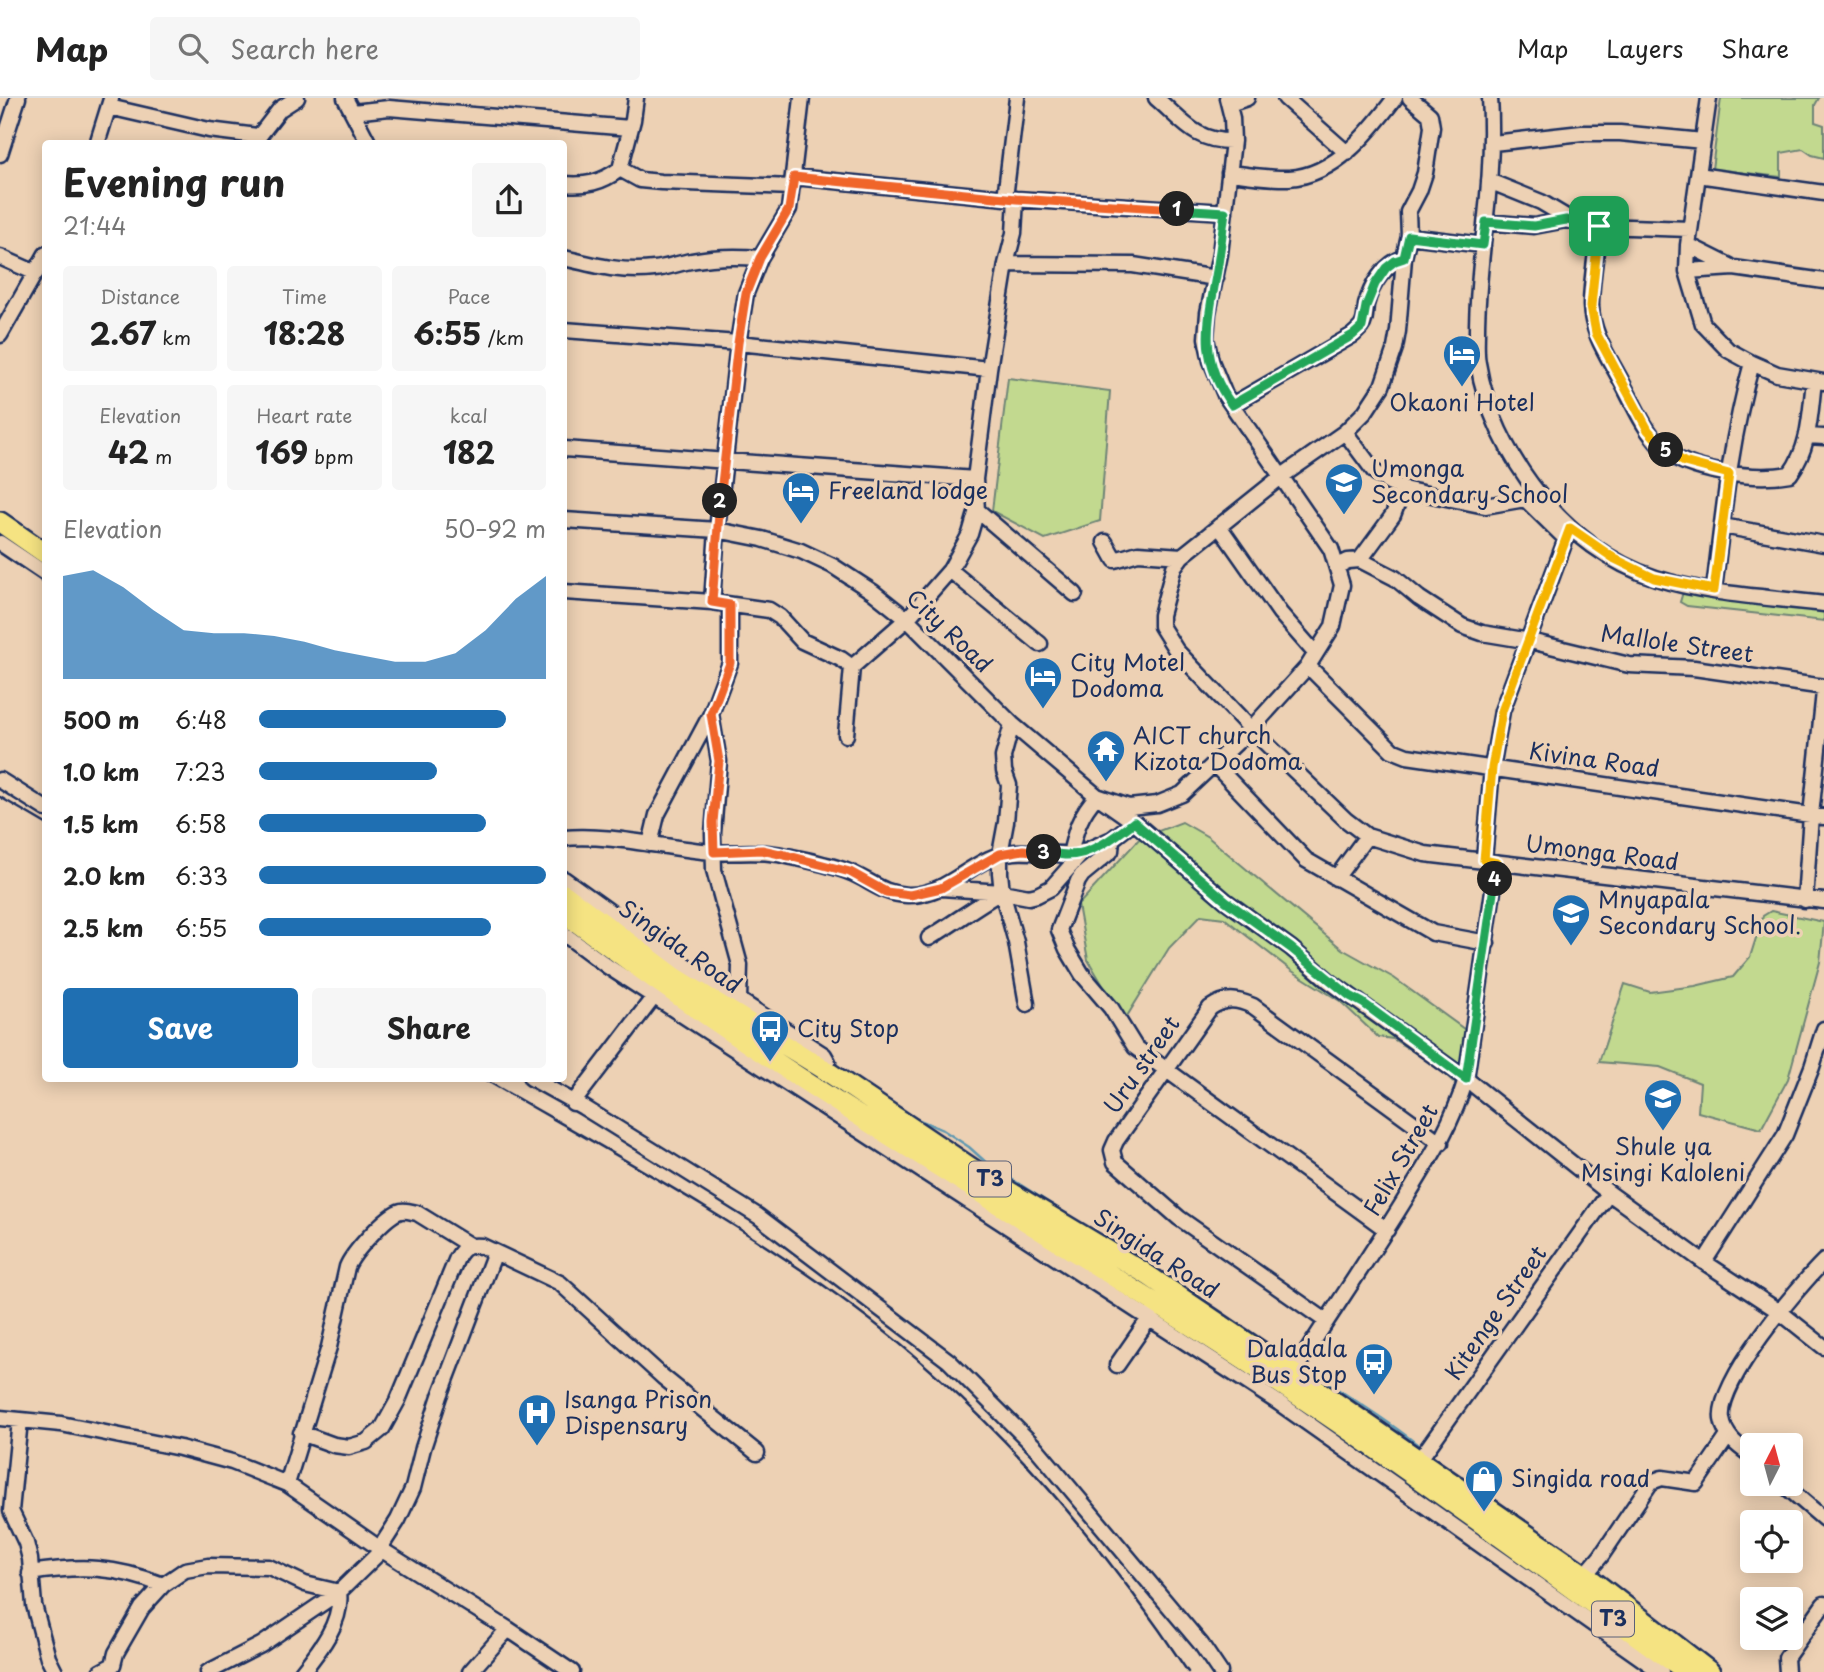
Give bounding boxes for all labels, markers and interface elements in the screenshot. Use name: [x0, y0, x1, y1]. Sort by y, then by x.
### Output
search box: [150, 17, 640, 80]
text: Map: [35, 23, 108, 73]
icon: search: [174, 29, 212, 67]
text: Search here: [230, 29, 379, 68]
text: Map: [1517, 30, 1568, 66]
text: Layers: [1606, 30, 1683, 66]
text: Share: [1721, 30, 1789, 66]
text: Evening run: [63, 153, 285, 210]
button: share: [472, 163, 546, 237]
pin: 1: [1160, 192, 1194, 226]
text: 1: [1172, 194, 1181, 222]
pin: [1569, 196, 1629, 256]
icon: arrive: [1580, 207, 1618, 245]
text: 21:44: [63, 208, 127, 243]
text: Distance: [100, 282, 180, 310]
text: Time: [282, 282, 327, 310]
text: Pace: [447, 282, 490, 310]
text: 2.67: [89, 310, 156, 355]
text: 18:28: [264, 310, 345, 355]
text: 6:55: [414, 310, 482, 355]
text: km: [156, 323, 191, 351]
text: /km: [482, 323, 524, 351]
hotel icon: Okaoni Hotel: [1441, 333, 1483, 388]
place label: Okaoni Hotel: [1389, 384, 1535, 419]
text: Elevation: [99, 401, 181, 429]
text: Heart rate: [257, 401, 352, 429]
text: kcal: [450, 401, 488, 429]
text: 42: [108, 429, 149, 474]
text: 169: [255, 429, 308, 474]
text: 182: [443, 429, 495, 474]
pin: 5: [1648, 432, 1684, 468]
text: 5: [1659, 435, 1672, 463]
text: m: [149, 442, 172, 470]
text: bpm: [308, 442, 354, 470]
place label: Umonga Secondary School: [1371, 450, 1568, 511]
school or university icon: Umonga Secondary School: [1323, 461, 1365, 516]
hotel icon: Freeland lodge: [780, 470, 822, 525]
place label: Freeland lodge: [828, 472, 988, 507]
pin: 2: [702, 484, 738, 518]
text: 2: [713, 486, 726, 514]
text: Elevation: [63, 511, 162, 546]
text: 50–92 m: [444, 511, 546, 546]
street label: City Road: [899, 580, 1001, 680]
street label: Mallole Street: [1599, 614, 1756, 671]
place label: City Motel Dodoma: [1070, 644, 1185, 705]
hotel icon: City Motel Dodoma: [1022, 655, 1064, 710]
text: 500 m: [63, 702, 140, 737]
text: 6:48: [175, 702, 227, 737]
place label: AICT church Kizota Dodoma: [1133, 717, 1303, 778]
temple icon: AICT church Kizota Dodoma: [1085, 728, 1127, 783]
street label: Kivina Road: [1527, 732, 1662, 785]
text: 1.0 km: [63, 754, 140, 789]
text: 7:23: [175, 754, 225, 789]
text: 1.5 km: [63, 806, 139, 841]
text: 6:58: [175, 806, 227, 841]
street label: Umonga Road: [1524, 825, 1681, 878]
pin: 3: [1026, 834, 1062, 870]
text: 3: [1037, 837, 1050, 865]
text: 2.0 km: [63, 858, 145, 893]
text: 6:33: [175, 858, 228, 893]
pin: 4: [1478, 862, 1512, 896]
text: 4: [1488, 864, 1501, 892]
place label: Mnyapala Secondary School.: [1598, 881, 1801, 942]
street label: Singida Road: [612, 890, 750, 1001]
school or university icon: Mnyapala Secondary School.: [1550, 892, 1592, 947]
text: 2.5 km: [63, 910, 143, 945]
text: 6:55: [175, 910, 227, 945]
button: Save: [63, 988, 298, 1068]
button: Share: [312, 988, 546, 1068]
bus stop icon: City Stop: [749, 1008, 791, 1063]
street label: Uru street: [1094, 1008, 1187, 1120]
place label: City Stop: [797, 1010, 899, 1045]
school or university icon: Shule ya Msingi Kaloleni: [1642, 1077, 1684, 1132]
street label: Felix Street: [1353, 1097, 1446, 1222]
place label: Shule ya Msingi Kaloleni: [1581, 1128, 1745, 1189]
road number: T3: [969, 1162, 1011, 1196]
street label: Singida Road: [1087, 1199, 1227, 1307]
street label: Kitenge Street: [1435, 1238, 1554, 1387]
place label: Daladala Bus Stop: [1246, 1330, 1348, 1391]
bus stop icon: Daladala Bus Stop: [1353, 1341, 1395, 1396]
place label: Isanga Prison Dispensary: [564, 1381, 712, 1442]
hospital icon: Isanga Prison Dispensary: [516, 1392, 558, 1447]
north arrow: [1740, 1433, 1802, 1496]
map controls: [1740, 1433, 1803, 1650]
shop icon: Singida road: [1463, 1458, 1505, 1513]
place label: Singida road: [1511, 1460, 1650, 1495]
button: locate: [1740, 1510, 1803, 1573]
button: layers: [1740, 1587, 1803, 1650]
road number: T3: [1592, 1602, 1634, 1636]

